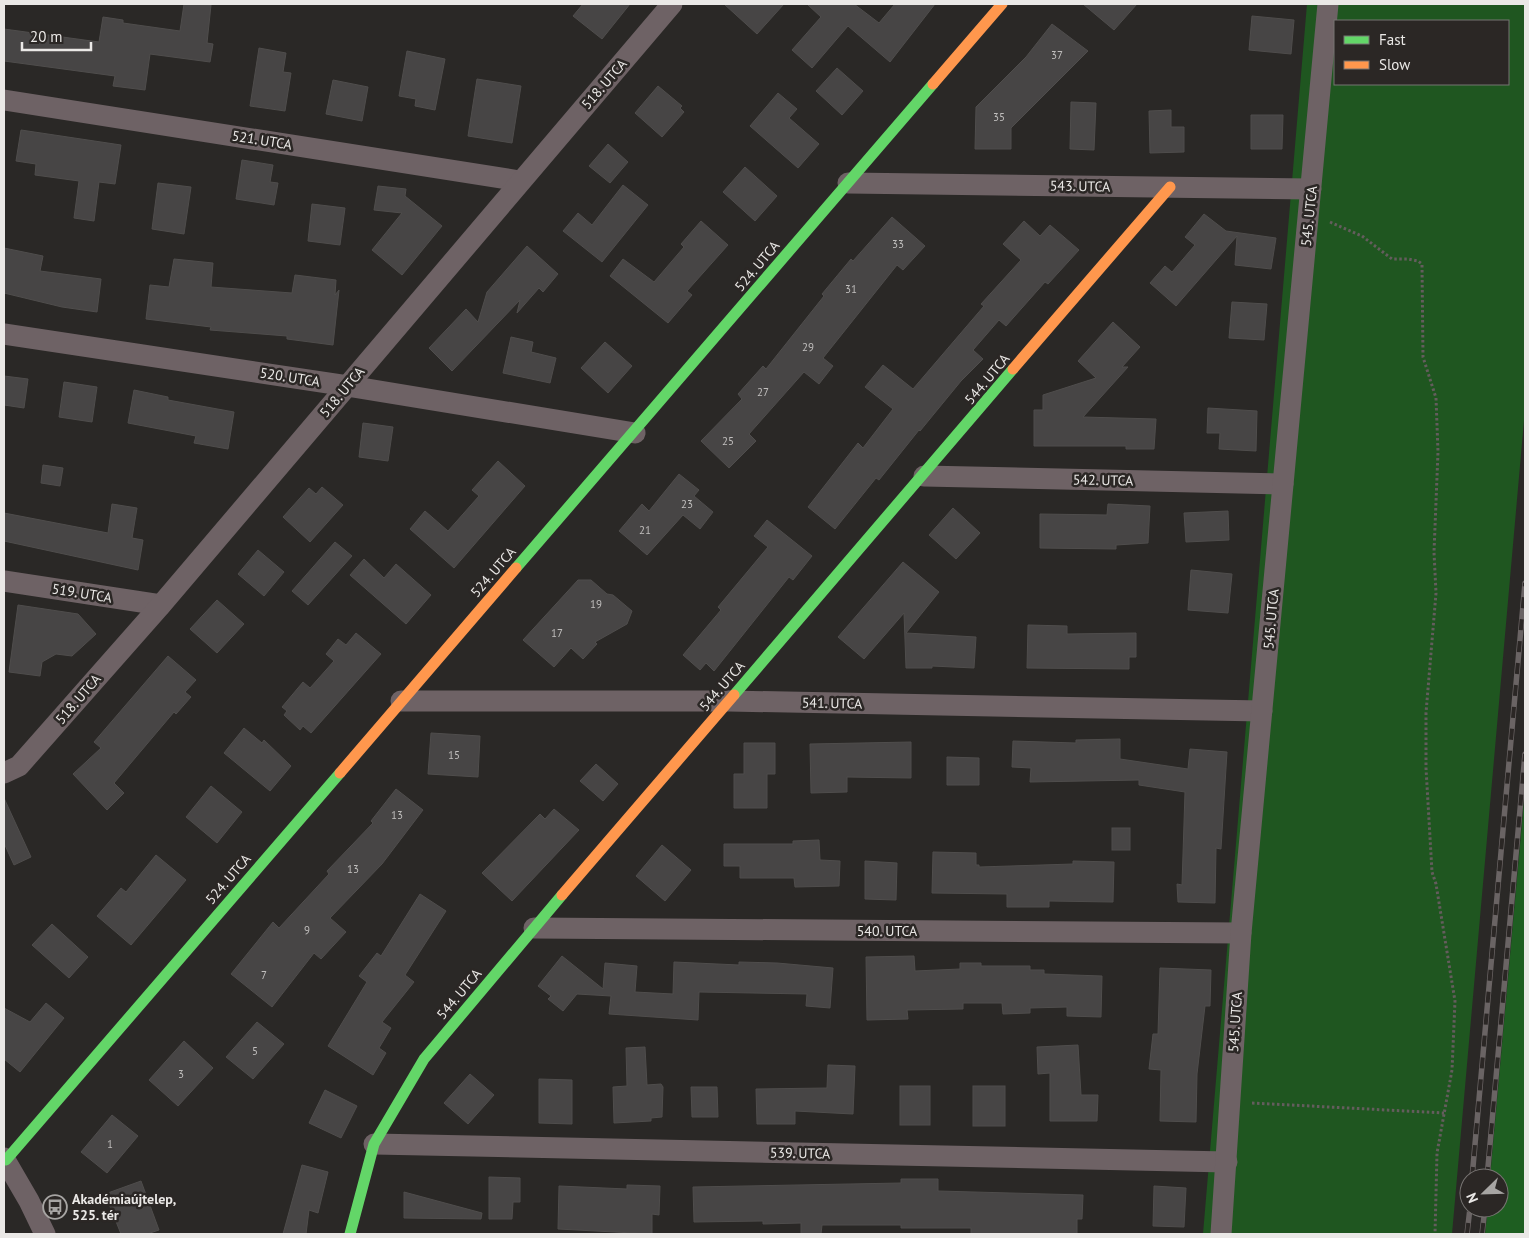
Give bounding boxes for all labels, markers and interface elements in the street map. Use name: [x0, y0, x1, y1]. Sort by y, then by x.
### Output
scale bar: [22, 20, 91, 52]
legend: [1334, 20, 1509, 85]
text: 20 m: [30, 27, 63, 46]
text: Fast: [1379, 30, 1406, 49]
house number: 37: [1051, 48, 1063, 62]
street label: 518. UTCA: [577, 55, 631, 113]
text: Slow: [1379, 55, 1410, 74]
house number: 35: [993, 110, 1005, 124]
street label: 521. UTCA: [231, 126, 294, 154]
street label: 543. UTCA: [1050, 176, 1111, 196]
street label: 545. UTCA: [1297, 184, 1321, 247]
street label: 524. UTCA: [731, 236, 784, 295]
house number: 33: [892, 237, 904, 251]
house number: 31: [845, 282, 857, 296]
house number: 29: [802, 340, 814, 354]
street label: 544. UTCA: [961, 349, 1014, 408]
street label: 518. UTCA: [316, 362, 369, 421]
street label: 520. UTCA: [259, 363, 322, 391]
house number: 27: [757, 385, 769, 399]
house number: 25: [722, 434, 734, 448]
street label: 542. UTCA: [1073, 470, 1134, 490]
house number: 23: [681, 497, 693, 511]
house number: 21: [639, 523, 651, 537]
street label: 524. UTCA: [466, 543, 520, 601]
street label: 519. UTCA: [51, 579, 114, 607]
street label: 545. UTCA: [1259, 587, 1283, 650]
house number: 19: [590, 597, 602, 611]
house number: 17: [551, 626, 563, 640]
street label: 544. UTCA: [695, 657, 749, 715]
street label: 518. UTCA: [51, 670, 105, 728]
street label: 541. UTCA: [802, 693, 863, 713]
house number: 15: [448, 748, 460, 762]
house number: 13: [391, 808, 403, 822]
street label: 524. UTCA: [201, 850, 255, 908]
house number: 13: [347, 862, 359, 876]
street label: 540. UTCA: [857, 922, 918, 940]
house number: 9: [304, 923, 310, 937]
street label: 544. UTCA: [433, 964, 486, 1023]
house number: 7: [261, 968, 267, 982]
street label: 545. UTCA: [1224, 990, 1246, 1053]
house number: 5: [252, 1044, 258, 1058]
house number: 3: [178, 1067, 184, 1081]
house number: 1: [107, 1137, 113, 1151]
street label: 539. UTCA: [770, 1143, 831, 1163]
north arrow: [1459, 1168, 1509, 1218]
place label: Akadémiaújtelep, 525. tér: [72, 1190, 176, 1224]
text: N: [1462, 1190, 1482, 1206]
bus stop icon: Akadémiaújtelep, 525. tér: [42, 1194, 68, 1220]

